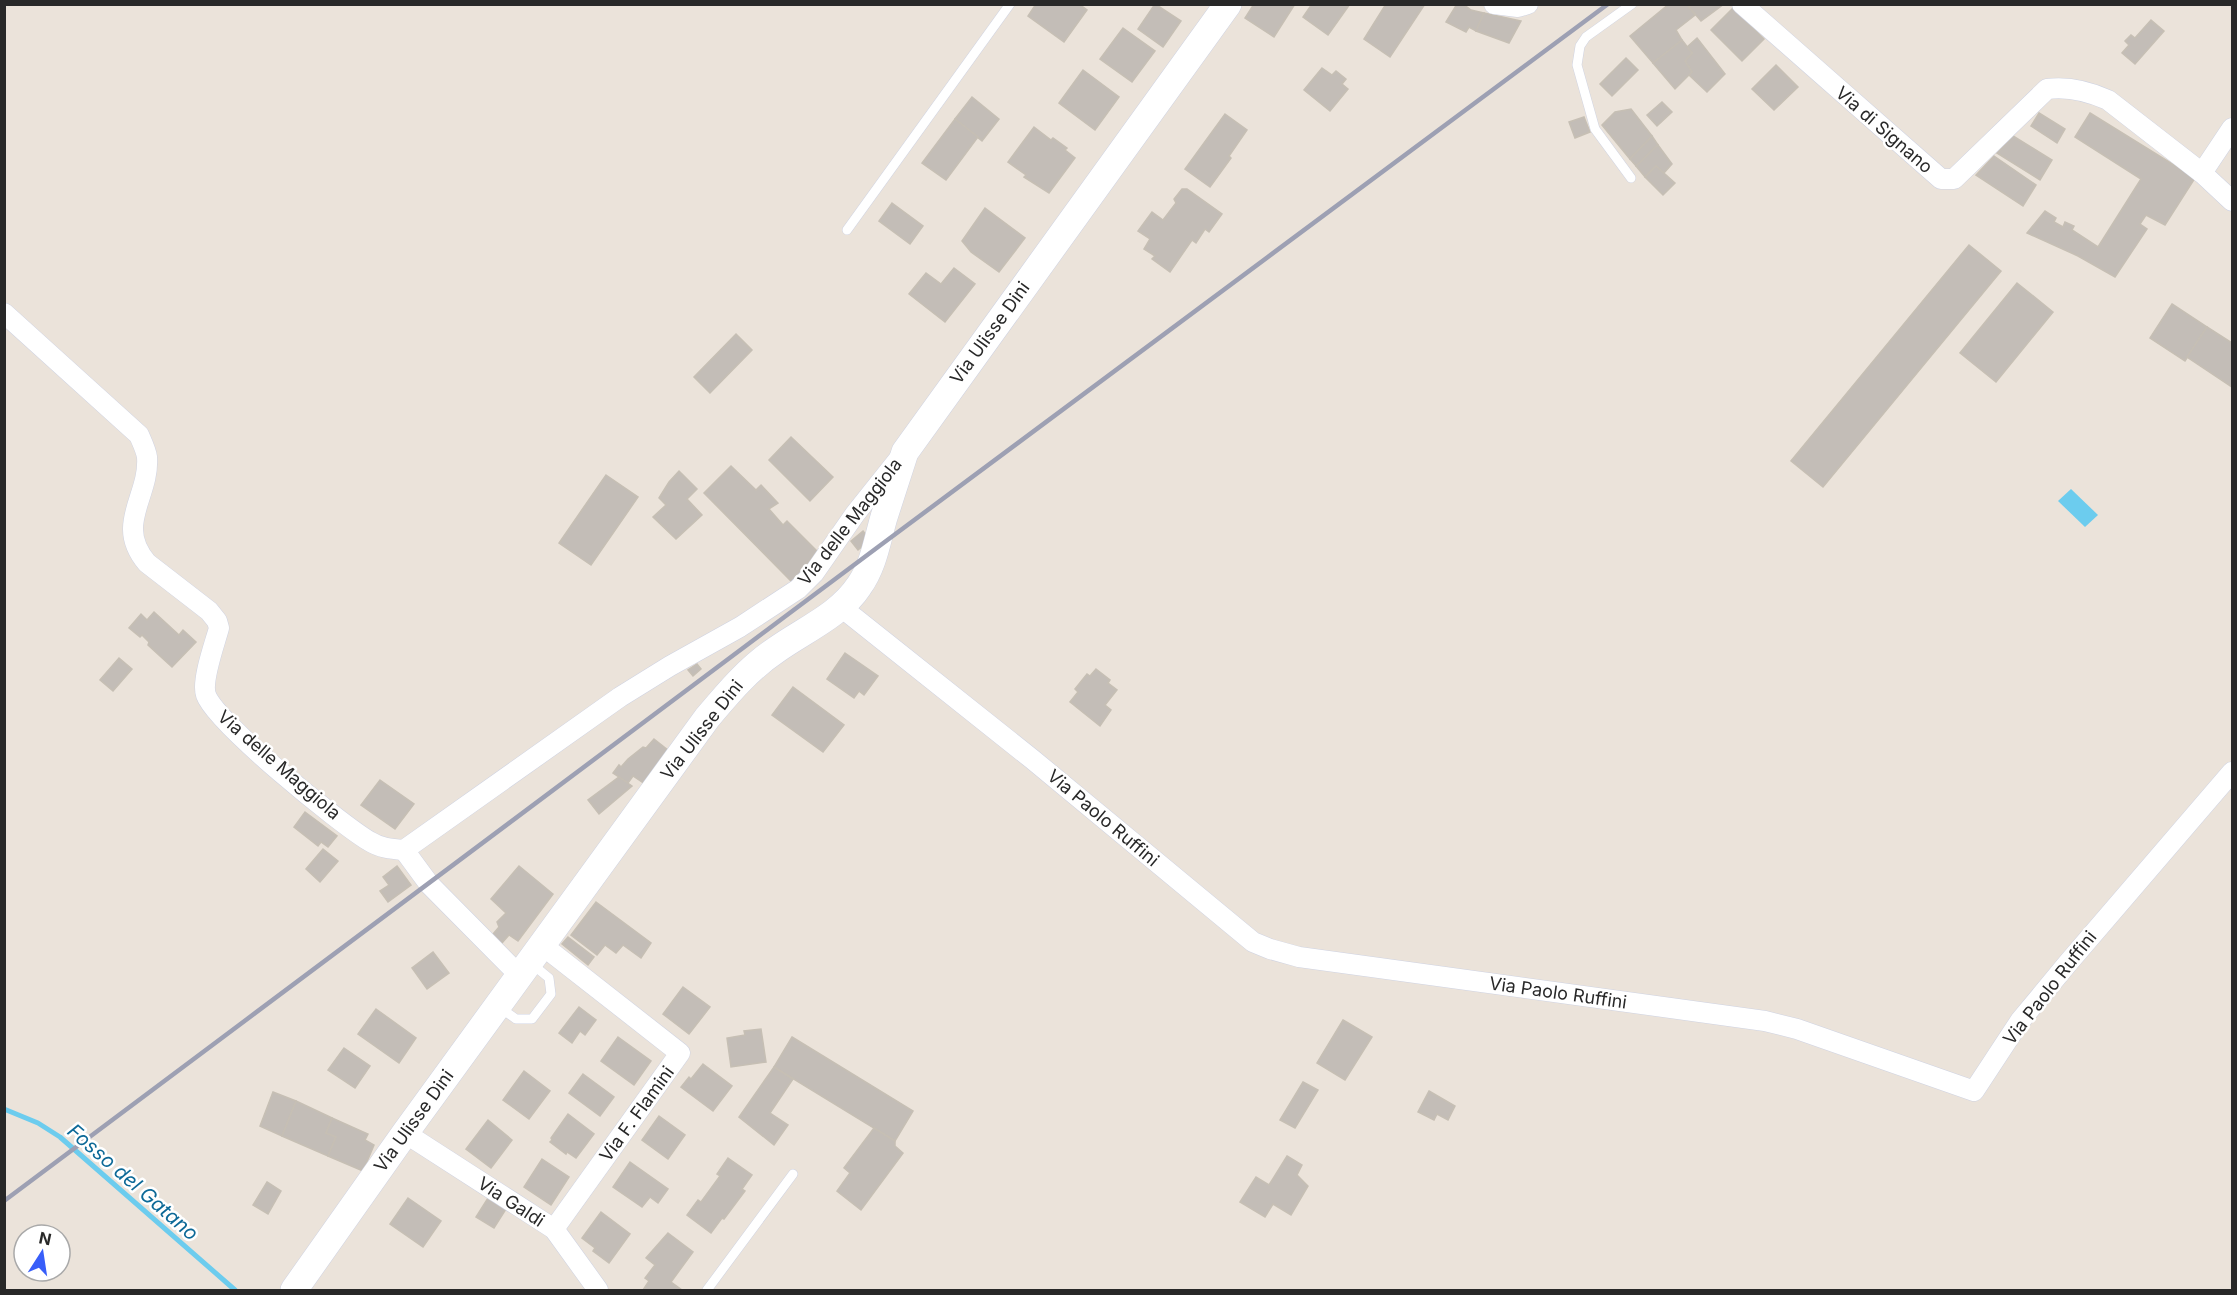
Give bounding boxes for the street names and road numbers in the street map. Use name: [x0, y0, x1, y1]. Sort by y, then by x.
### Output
street label: Via di Signano: [1832, 82, 1937, 177]
street label: Via Ulisse Dini: [946, 278, 1034, 388]
street label: Via delle Maggiola: [793, 454, 906, 590]
street label: Via Ulisse Dini: [656, 676, 747, 784]
street label: Via delle Maggiola: [214, 706, 345, 824]
street label: Via Paolo Ruffini: [1043, 765, 1163, 870]
street label: Via Paolo Ruffini: [1999, 927, 2101, 1049]
street label: Via Paolo Ruffini: [1488, 972, 1628, 1013]
street label: Via F. Flamini: [595, 1062, 678, 1165]
street label: Via Ulisse Dini: [370, 1066, 458, 1176]
street label: Via Galdi: [474, 1172, 549, 1231]

